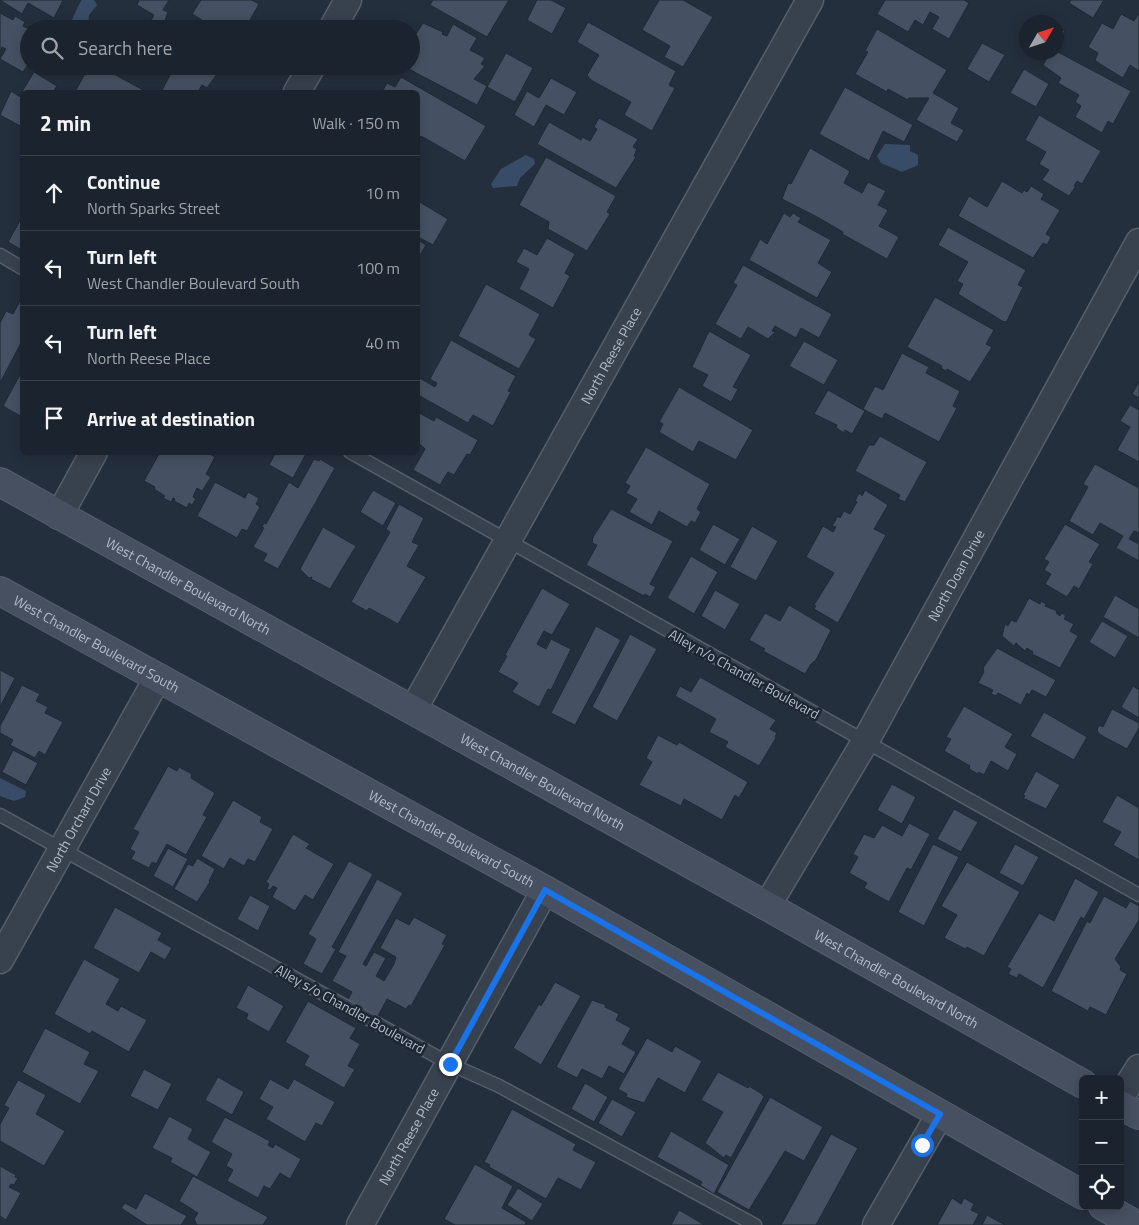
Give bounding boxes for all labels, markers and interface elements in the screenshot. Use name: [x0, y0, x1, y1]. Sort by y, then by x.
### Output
north arrow: [1019, 15, 1064, 60]
search box: [20, 20, 420, 75]
text: Search here: [78, 33, 172, 62]
icon: search: [38, 34, 66, 62]
text: 2 min: [40, 107, 91, 139]
text: Walk · 150 m: [312, 111, 400, 135]
text: Continue: [87, 167, 160, 196]
icon: ahead: [40, 179, 68, 207]
text: 10 m: [365, 181, 400, 205]
text: North Sparks Street: [87, 196, 220, 220]
text: Turn left: [87, 242, 157, 271]
icon: left: [40, 254, 68, 282]
text: 100 m: [356, 256, 400, 280]
text: West Chandler Boulevard South: [87, 271, 300, 295]
street label: North Reese Place: [575, 303, 646, 408]
text: Turn left: [87, 317, 157, 346]
icon: left: [40, 329, 68, 357]
text: 40 m: [365, 331, 400, 355]
text: North Reese Place: [87, 346, 211, 370]
icon: arrive: [40, 404, 68, 432]
text: Arrive at destination: [87, 404, 255, 433]
street label: North Doan Drive: [922, 525, 990, 625]
street label: West Chandler Boulevard North: [102, 531, 275, 640]
street label: West Chandler Boulevard South: [10, 589, 183, 698]
street label: Alley n/o Chandler Boulevard: [665, 623, 823, 724]
street label: West Chandler Boulevard North: [457, 727, 629, 836]
street label: North Orchard Drive: [40, 763, 116, 876]
street label: West Chandler Boulevard South: [365, 784, 539, 892]
street label: West Chandler Boulevard North: [811, 924, 983, 1033]
street label: Alley s/o Chandler Boulevard: [271, 959, 429, 1059]
route end: [439, 1053, 462, 1076]
map controls: [1079, 1075, 1124, 1210]
button: +: [1079, 1075, 1124, 1120]
street label: North Reese Place: [373, 1084, 444, 1189]
button: −: [1079, 1120, 1124, 1165]
route start: [911, 1134, 934, 1157]
button: locate: [1079, 1165, 1124, 1210]

